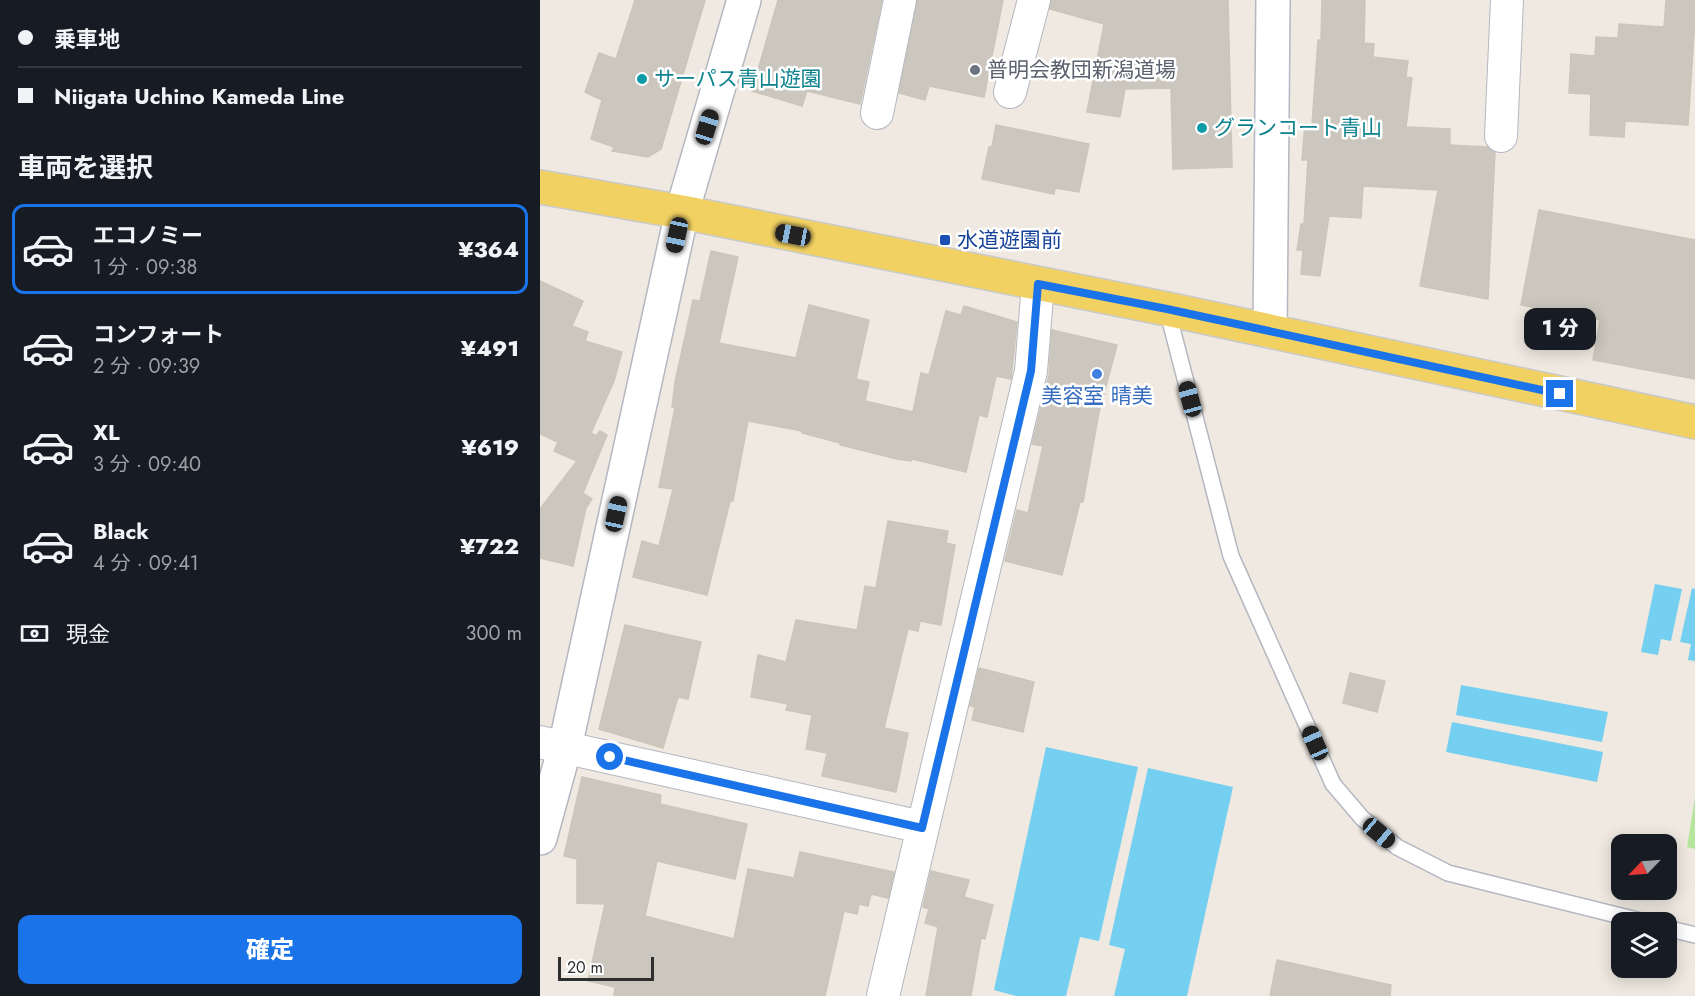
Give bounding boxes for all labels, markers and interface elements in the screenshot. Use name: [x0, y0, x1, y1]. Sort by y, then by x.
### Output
text: 乗車地: [54, 23, 120, 55]
place label: 普明会教団新潟道場: [987, 55, 1176, 85]
marker: 普明会教団新潟道場: [968, 63, 982, 77]
place label: サーパス青山遊園: [654, 64, 822, 94]
marker: サーパス青山遊園: [635, 72, 649, 86]
text: Niigata Uchino Kameda Line: [54, 80, 344, 112]
car: [693, 107, 721, 147]
place label: グランコート青山: [1214, 113, 1382, 143]
marker: グランコート青山: [1195, 121, 1209, 135]
text: 車両を選択: [18, 148, 153, 187]
car: [664, 216, 690, 254]
text: エコノミー: [93, 219, 203, 251]
icon: car: [21, 222, 75, 276]
car: [774, 223, 812, 247]
place label: 水道遊園前: [957, 225, 1062, 255]
text: ¥364: [458, 233, 519, 265]
marker: 水道遊園前: [938, 233, 952, 247]
text: 1 分 · 09:38: [93, 253, 197, 282]
callout: 1 分: [1524, 307, 1596, 349]
text: 1 分: [1542, 314, 1578, 343]
text: コンフォート: [93, 318, 224, 350]
icon: car: [21, 321, 75, 375]
text: ¥491: [461, 332, 519, 364]
text: 2 分 · 09:39: [93, 352, 200, 381]
marker: 美容室 晴美: [1090, 367, 1104, 381]
car: [1177, 379, 1203, 419]
route end: [1546, 380, 1573, 407]
place label: 美容室 晴美: [1041, 381, 1153, 411]
text: XL: [93, 416, 120, 448]
icon: car: [21, 420, 75, 474]
text: ¥619: [461, 431, 519, 463]
text: 3 分 · 09:40: [93, 450, 201, 479]
car: [603, 495, 629, 533]
text: Black: [93, 515, 149, 547]
icon: car: [21, 519, 75, 573]
text: ¥722: [460, 530, 519, 562]
text: 4 分 · 09:41: [93, 549, 199, 578]
icon: cash: [18, 617, 51, 650]
text: 現金: [66, 618, 110, 650]
text: 300 m: [465, 619, 522, 648]
car: [1299, 723, 1331, 763]
route start: [596, 743, 623, 770]
car: [1359, 815, 1399, 851]
north arrow: [1611, 834, 1677, 900]
map controls: [1611, 834, 1677, 978]
button: layers: [1611, 912, 1677, 978]
button: 確定: [18, 915, 522, 984]
scale bar: [558, 954, 654, 982]
text: 20 m: [567, 956, 603, 979]

